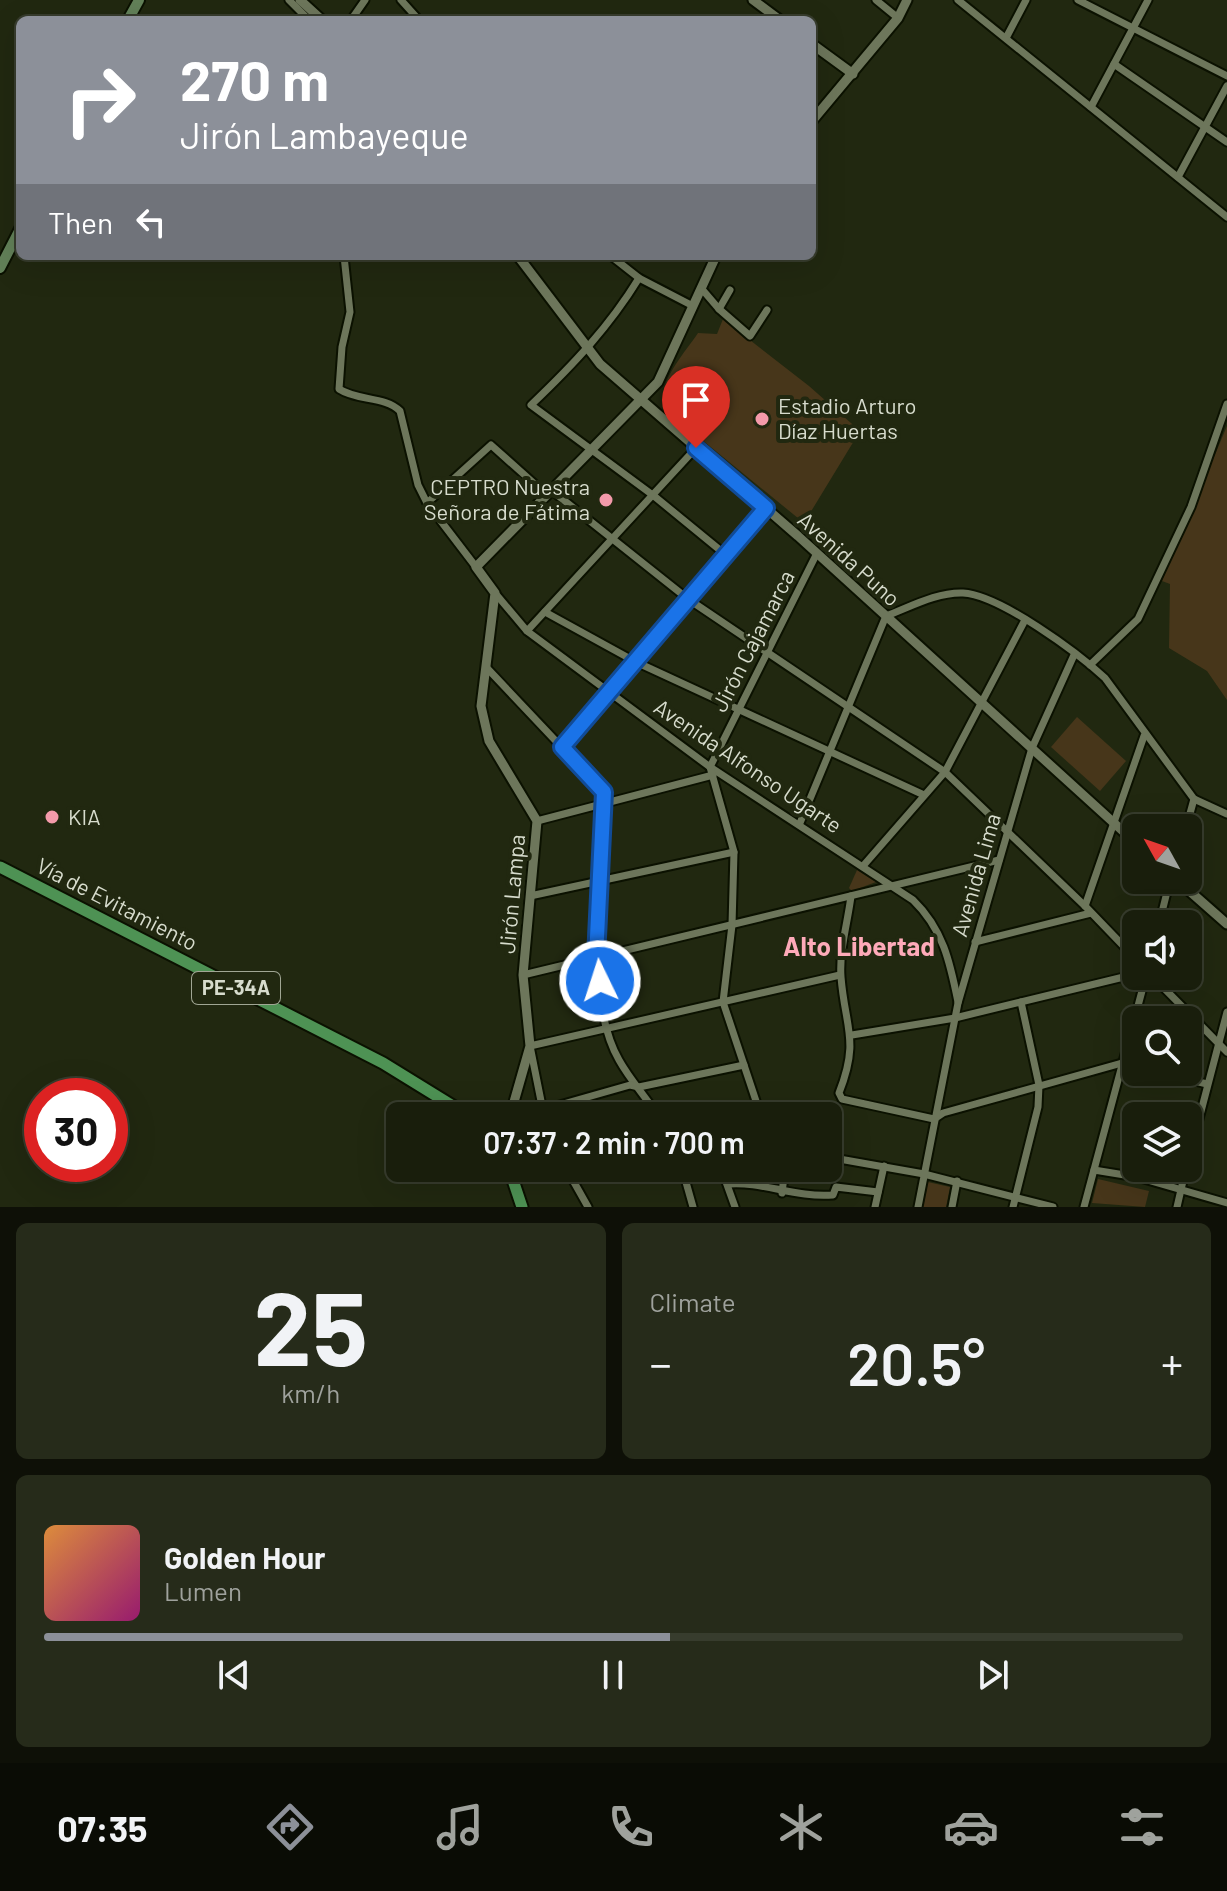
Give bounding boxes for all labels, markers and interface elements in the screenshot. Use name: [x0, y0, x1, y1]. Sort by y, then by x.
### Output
text: 270 m: [180, 45, 329, 112]
icon: right: [48, 48, 152, 152]
text: Jirón Lambayeque: [180, 113, 469, 156]
icon: left: [129, 200, 173, 244]
text: Then: [48, 204, 113, 240]
pin: [662, 366, 730, 448]
icon: arrive: [674, 378, 718, 422]
place label: Estadio Arturo Díaz Huertas: [778, 392, 917, 443]
marker: Estadio Arturo Díaz Huertas: [753, 410, 771, 428]
place label: CEPTRO Nuestra Señora de Fátima: [424, 473, 590, 524]
marker: CEPTRO Nuestra Señora de Fátima: [597, 491, 615, 509]
street label: Avenida Puno: [793, 506, 906, 611]
street label: Jirón Cajamarca: [705, 565, 799, 716]
street label: Avenida Alfonso Ugarte: [650, 693, 847, 838]
place label: KIA: [68, 803, 101, 829]
marker: KIA: [43, 808, 61, 826]
street label: Avenida Lima: [945, 810, 1005, 939]
north arrow: [1122, 814, 1202, 894]
map controls: [1122, 814, 1202, 1182]
street label: Jirón Lampa: [493, 833, 529, 955]
street label: Vía de Evitamiento: [33, 851, 202, 955]
button: sound: [1122, 910, 1202, 990]
district label: Alto Libertad: [783, 930, 935, 961]
position arrow: [558, 939, 642, 1023]
road number: PE-34A: [192, 972, 280, 1004]
button: search: [1122, 1006, 1202, 1086]
speed limit sign: 30: [24, 1078, 128, 1182]
button: layers: [1122, 1102, 1202, 1182]
text: 07:37 · 2 min · 700 m: [483, 1124, 745, 1160]
text: 25: [254, 1262, 368, 1387]
text: Climate: [650, 1286, 736, 1317]
text: 20.5°: [847, 1326, 985, 1398]
text: −: [650, 1336, 672, 1389]
text: +: [1161, 1336, 1183, 1389]
text: km/h: [281, 1377, 340, 1408]
text: Golden Hour: [164, 1539, 326, 1575]
text: Lumen: [164, 1575, 242, 1606]
icon: previous: [212, 1653, 256, 1697]
icon: pause: [591, 1653, 635, 1697]
icon: next: [971, 1653, 1015, 1697]
icon: directions: [262, 1799, 318, 1855]
icon: music: [432, 1799, 488, 1855]
icon: phone: [603, 1799, 659, 1855]
icon: climate: [773, 1799, 829, 1855]
icon: car: [943, 1799, 999, 1855]
icon: filters: [1114, 1799, 1170, 1855]
text: 07:35: [57, 1806, 148, 1849]

